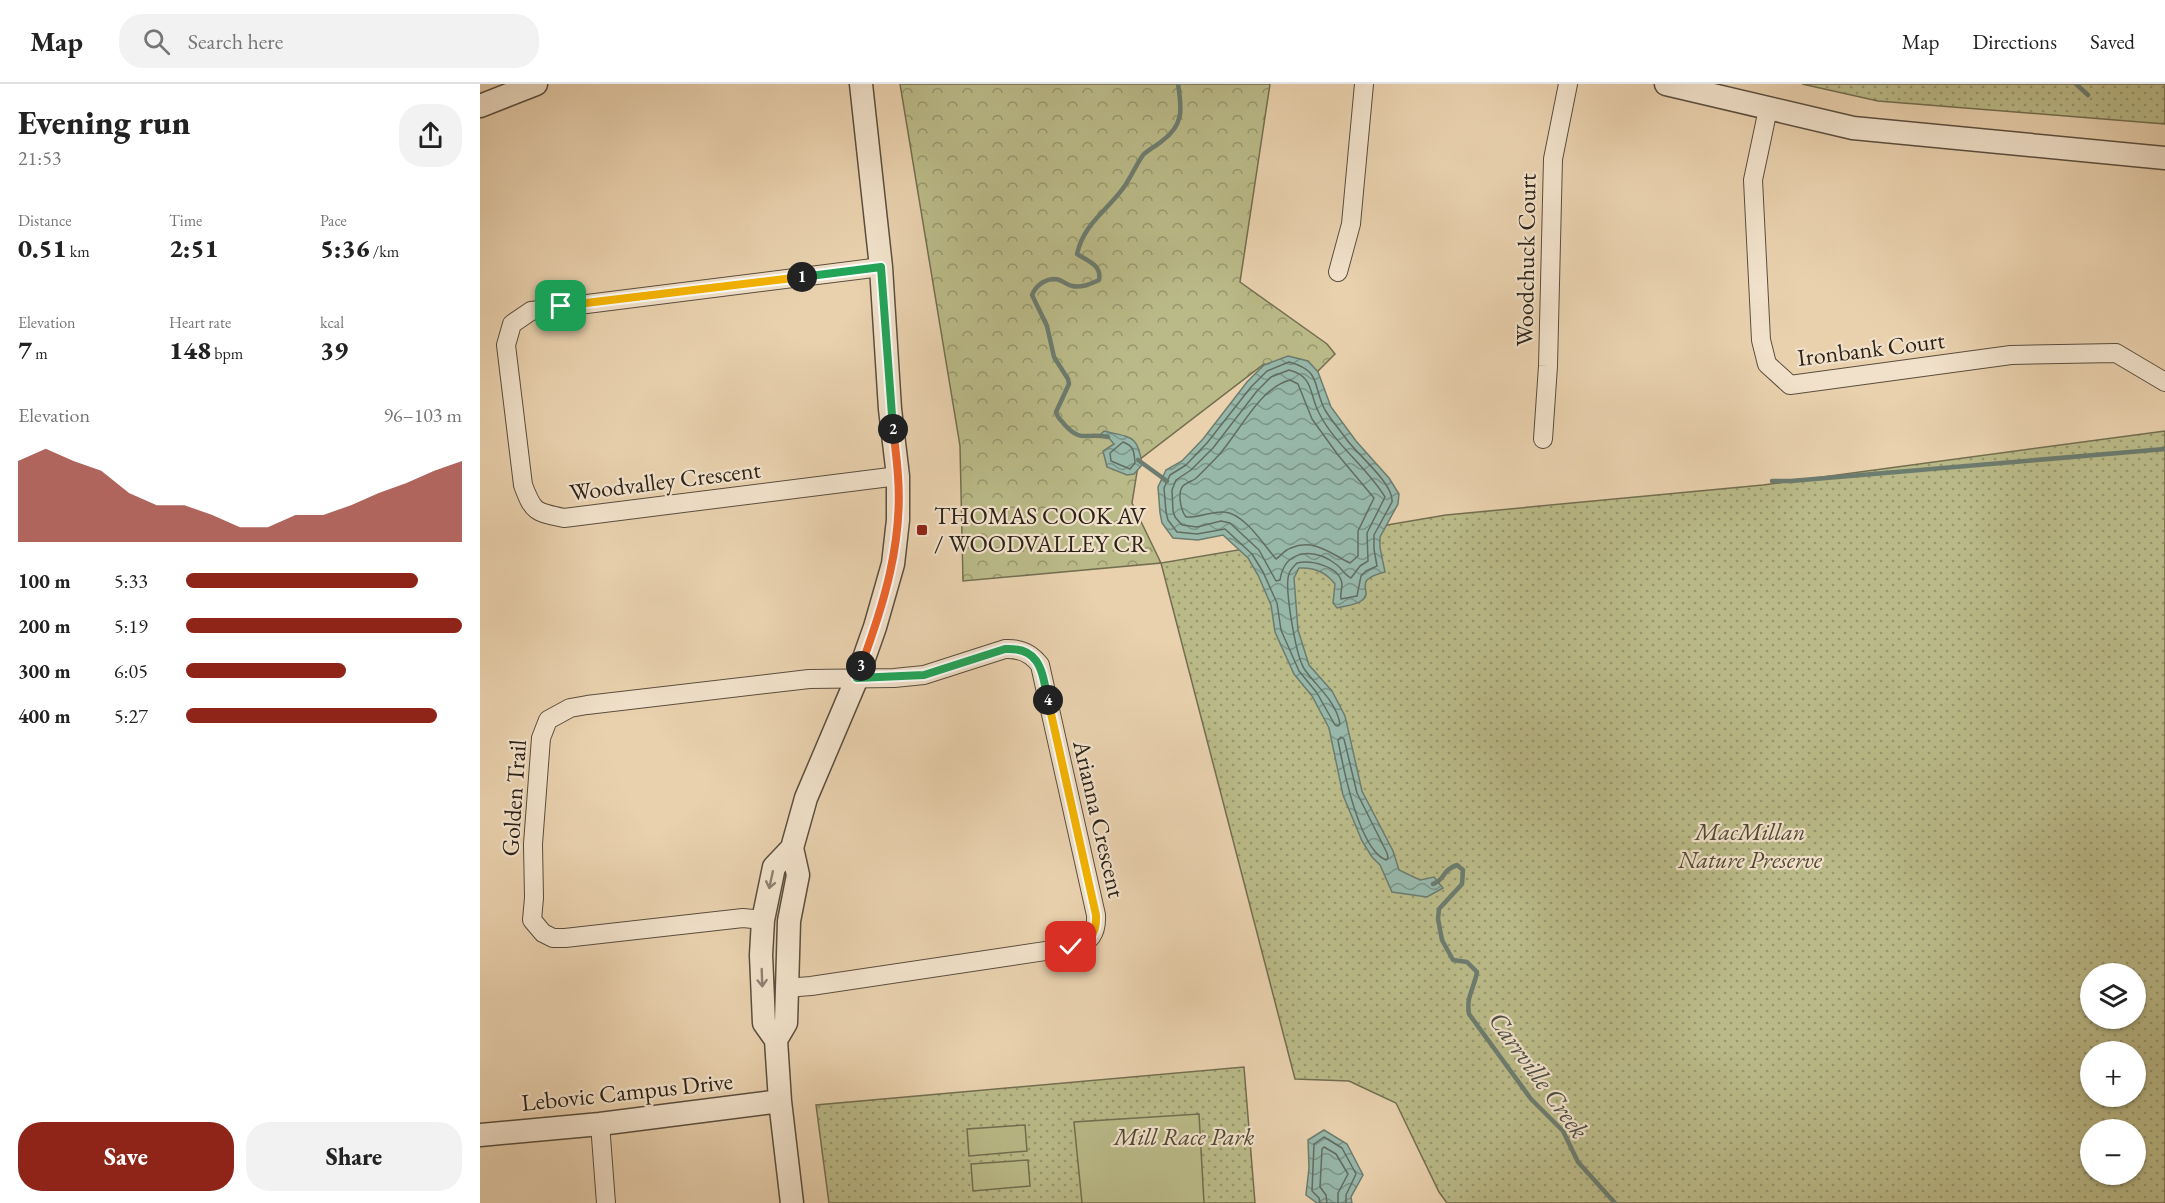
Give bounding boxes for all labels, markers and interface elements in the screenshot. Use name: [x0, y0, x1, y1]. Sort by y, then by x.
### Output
search box: [119, 14, 539, 68]
text: Map: [30, 23, 83, 59]
icon: search: [140, 25, 173, 58]
text: Search here: [188, 27, 283, 56]
text: Map: [1902, 28, 1939, 55]
text: Directions: [1972, 28, 2057, 55]
text: Saved: [2090, 28, 2135, 55]
text: Evening run: [18, 101, 190, 144]
button: share: [399, 104, 462, 167]
text: 21:53: [18, 145, 61, 171]
street label: Woodchuck Court: [1508, 173, 1543, 347]
text: Distance: [18, 210, 71, 231]
text: Time: [169, 210, 202, 231]
text: Pace: [320, 210, 347, 231]
text: 0.51: [18, 231, 67, 265]
text: 2:51: [169, 231, 219, 265]
text: 5:36: [320, 231, 370, 265]
text: km: [67, 241, 90, 262]
text: /km: [370, 241, 399, 262]
pin: 1: [787, 262, 817, 292]
text: 1: [798, 266, 806, 287]
pin: [535, 280, 586, 331]
icon: arrive: [544, 289, 577, 322]
text: Elevation: [18, 312, 76, 333]
text: Heart rate: [169, 312, 231, 333]
text: kcal: [320, 312, 344, 333]
street label: Ironbank Court: [1796, 324, 1947, 373]
text: 7: [18, 333, 32, 367]
text: 148: [169, 333, 211, 367]
text: 39: [320, 333, 348, 367]
text: m: [32, 343, 48, 364]
text: bpm: [211, 343, 243, 364]
text: Elevation: [18, 402, 90, 428]
text: 96–103 m: [383, 402, 462, 428]
pin: 2: [878, 414, 908, 444]
text: 2: [889, 418, 897, 439]
street label: Woodvalley Crescent: [568, 453, 763, 508]
place label: THOMAS COOK AV / WOODVALLEY CR: [934, 500, 1148, 559]
marker: THOMAS COOK AV / WOODVALLEY CR: [915, 523, 929, 537]
text: 100 m: [18, 568, 71, 594]
text: 5:33: [114, 568, 148, 594]
text: 200 m: [18, 613, 71, 639]
text: 5:19: [114, 613, 148, 639]
pin: 3: [846, 651, 876, 681]
text: 3: [857, 655, 865, 676]
text: 300 m: [18, 658, 71, 684]
text: 6:05: [114, 658, 148, 684]
pin: 4: [1033, 685, 1063, 715]
text: 4: [1044, 689, 1052, 710]
text: 400 m: [18, 703, 71, 729]
text: 5:27: [114, 703, 148, 729]
street label: Arianna Crescent: [1066, 736, 1133, 901]
street label: Golden Trail: [494, 738, 533, 857]
park label: MacMillan Nature Preserve: [1677, 816, 1823, 875]
one-way arrow: [765, 870, 776, 890]
pin: [1045, 921, 1096, 972]
icon: check: [1054, 930, 1087, 963]
map controls: [2080, 963, 2146, 1185]
button: layers: [2080, 963, 2146, 1029]
one-way arrow: [756, 967, 768, 987]
water label: Carrville Creek: [1481, 1004, 1597, 1146]
button: +: [2080, 1041, 2146, 1107]
street label: Lebovic Campus Drive: [520, 1065, 734, 1118]
button: −: [2080, 1119, 2146, 1185]
park label: Mill Race Park: [1112, 1121, 1254, 1152]
button: Save: [18, 1122, 234, 1191]
button: Share: [246, 1122, 462, 1191]

